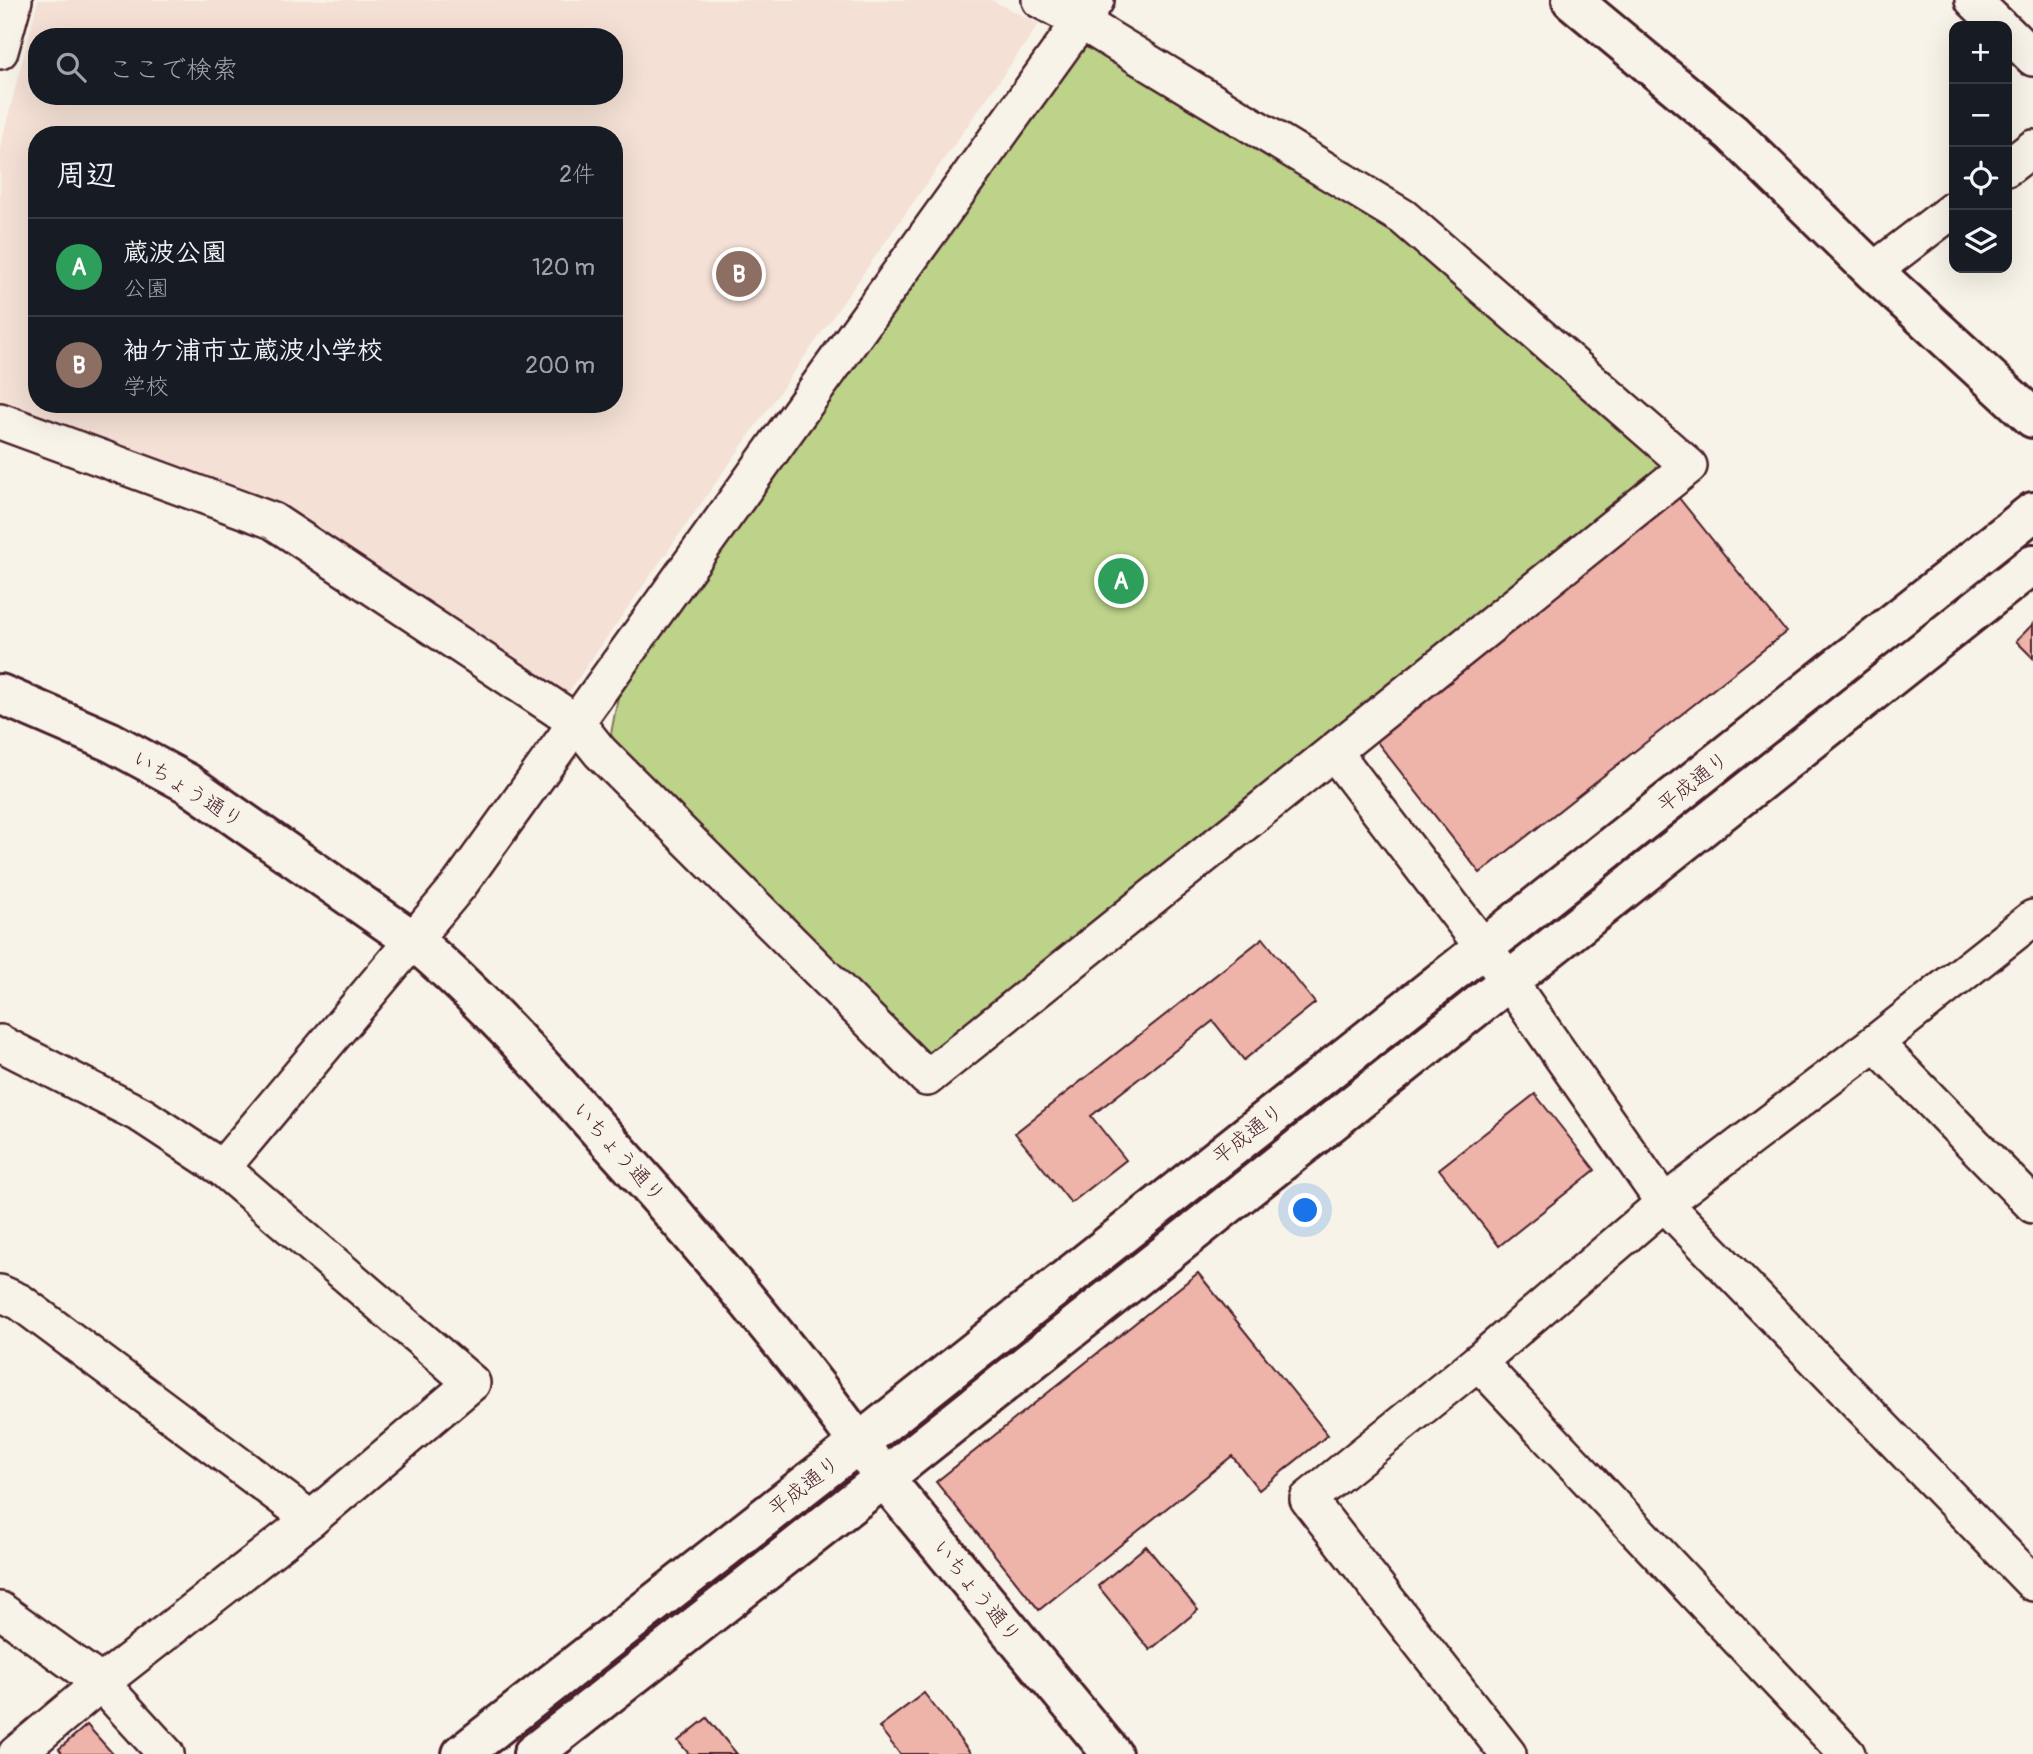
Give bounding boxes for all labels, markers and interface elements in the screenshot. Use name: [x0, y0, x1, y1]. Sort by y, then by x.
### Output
map controls: [1949, 21, 2012, 273]
button: +: [1949, 21, 2012, 84]
search box: [28, 28, 623, 105]
icon: search: [52, 48, 90, 86]
text: ここで検索: [108, 54, 238, 86]
button: −: [1949, 84, 2012, 147]
button: locate: [1949, 147, 2012, 210]
text: 周辺: [56, 157, 116, 194]
text: 2件: [559, 160, 595, 189]
button: layers: [1949, 210, 2012, 273]
text: 蔵波公園: [123, 237, 227, 269]
pin: B: [716, 248, 762, 300]
text: A: [72, 253, 86, 282]
text: 120 m: [532, 253, 595, 282]
text: 公園: [123, 274, 169, 303]
text: 袖ケ浦市立蔵波小学校: [123, 335, 383, 367]
text: B: [72, 351, 86, 380]
text: 200 m: [525, 351, 595, 380]
text: 学校: [123, 372, 169, 401]
pin: A: [1098, 555, 1144, 607]
street label: いちょう通り: [127, 745, 248, 834]
street label: 平成通り: [1652, 746, 1735, 819]
street label: いちょう通り: [566, 1096, 671, 1208]
street label: 平成通り: [1207, 1098, 1290, 1171]
your location: [1288, 1193, 1322, 1227]
street label: 平成通り: [763, 1450, 846, 1523]
street label: いちょう通り: [926, 1534, 1027, 1649]

